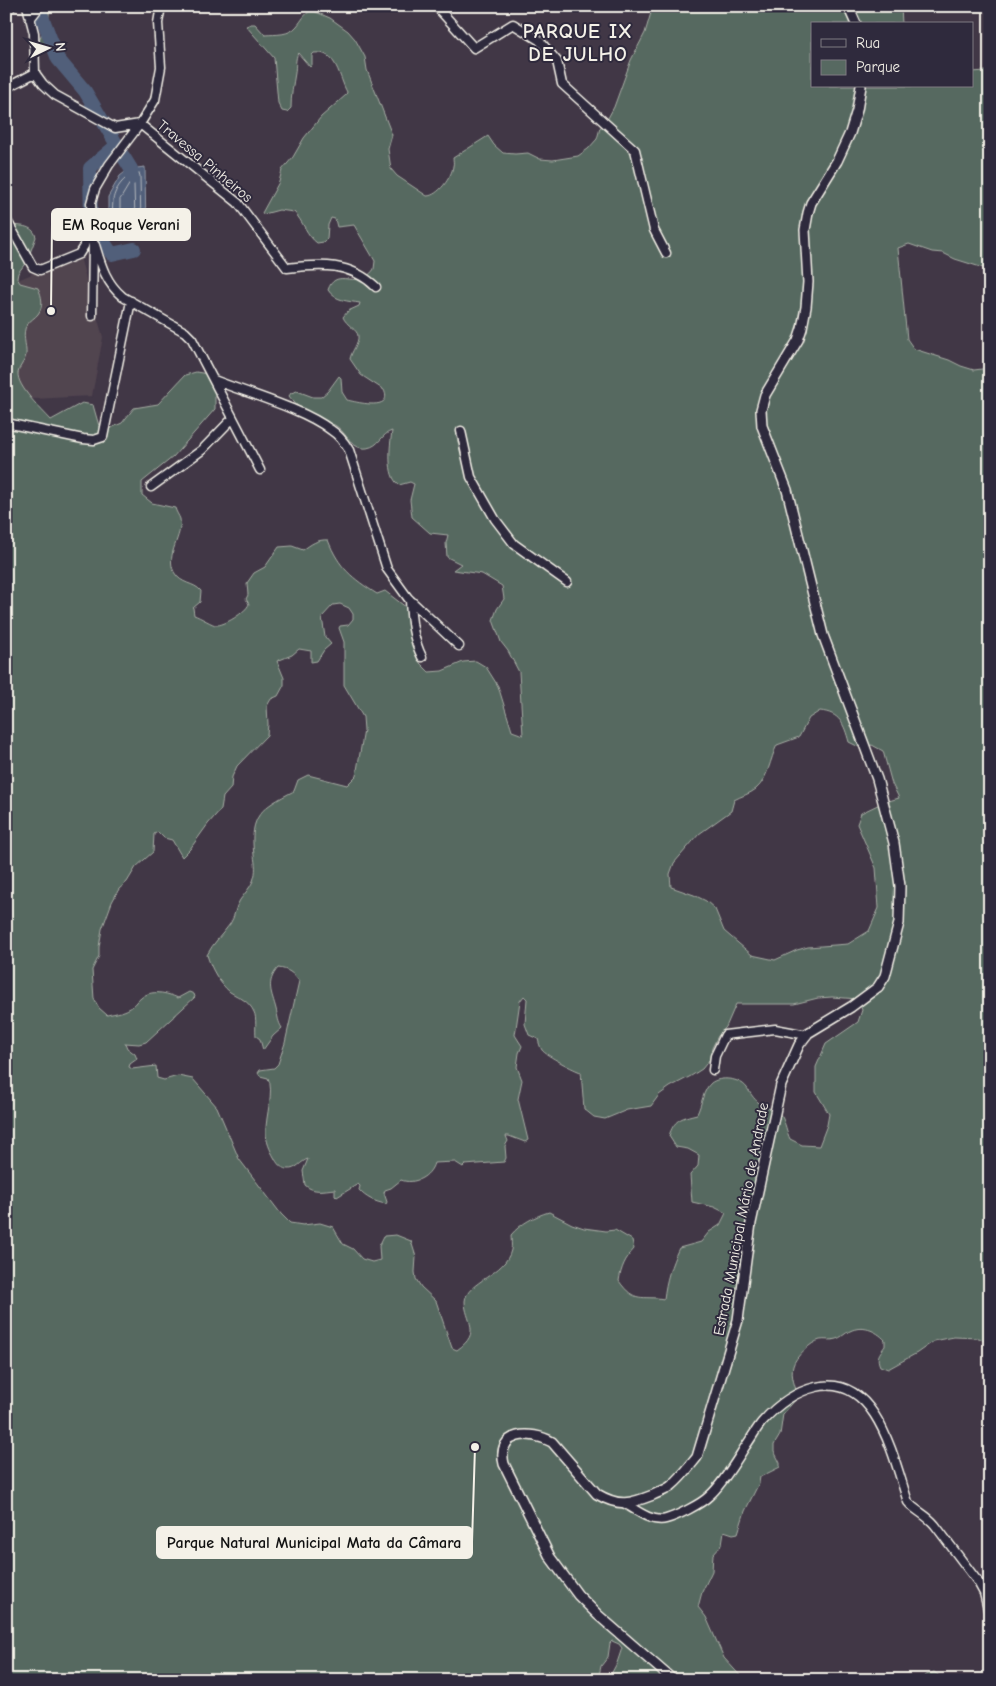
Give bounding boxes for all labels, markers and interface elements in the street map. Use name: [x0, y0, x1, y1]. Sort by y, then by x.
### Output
district label: PARQUE IX DE JULHO: [523, 20, 633, 66]
north arrow: [22, 22, 72, 72]
legend: [811, 22, 974, 88]
text: Rua: [856, 34, 880, 52]
text: N: [52, 42, 69, 52]
text: Parque: [856, 58, 901, 76]
street label: Travessa Pinheiros: [154, 116, 256, 206]
callout: EM Roque Verani: [52, 209, 190, 240]
text: EM Roque Verani: [62, 216, 180, 234]
street label: Estrada Municipal Mário de Andrade: [710, 1100, 773, 1337]
callout: Parque Natural Municipal Mata da Câmara: [157, 1527, 472, 1558]
text: Parque Natural Municipal Mata da Câmara: [167, 1534, 461, 1552]

